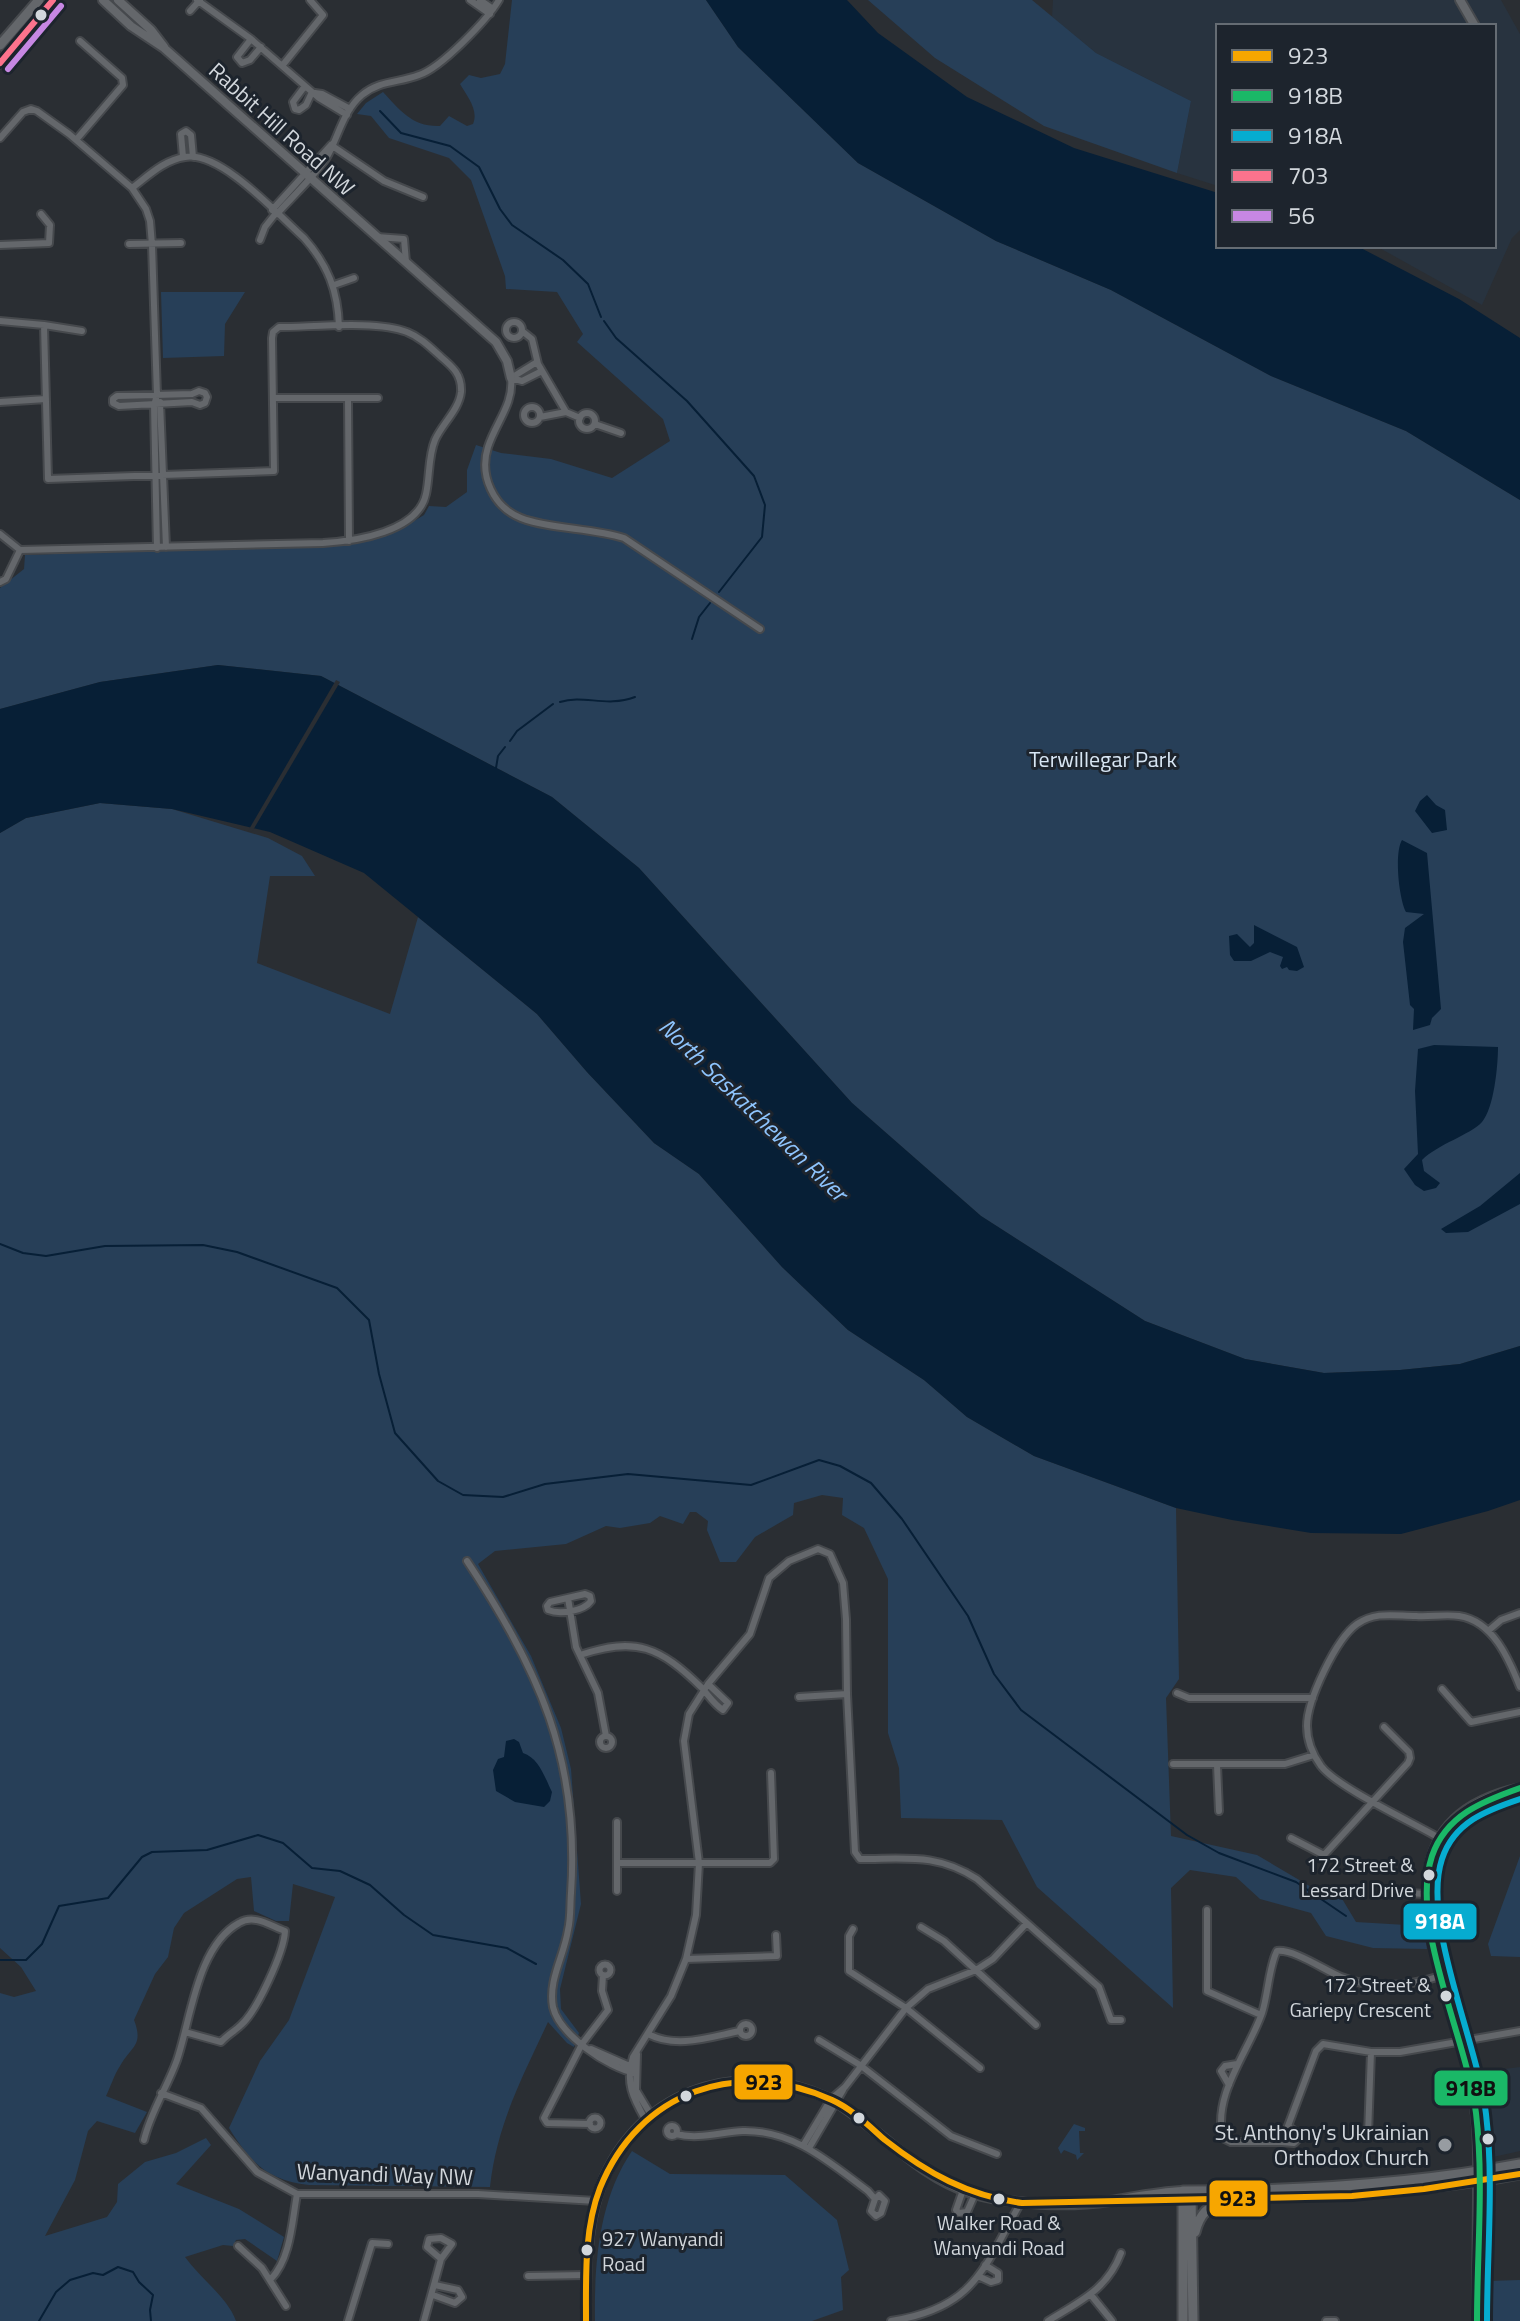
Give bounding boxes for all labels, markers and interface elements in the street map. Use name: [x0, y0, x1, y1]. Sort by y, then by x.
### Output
unlabelled marker: [33, 7, 49, 23]
legend: [1216, 24, 1496, 248]
text: 923: [1288, 37, 1328, 73]
street label: Rabbit Hill Road NW: [201, 54, 363, 204]
text: 918B: [1288, 77, 1343, 113]
text: 918A: [1288, 117, 1343, 153]
text: 703: [1288, 157, 1328, 193]
text: 56: [1288, 197, 1315, 233]
park label: Terwillegar Park: [1029, 742, 1177, 776]
water label: North Saskatchewan River: [651, 1009, 859, 1212]
place label: 172 Street & Lessard Drive: [1300, 1849, 1414, 1905]
marker: 172 Street & Lessard Drive: [1421, 1867, 1437, 1883]
line badge: 918A: [1402, 1902, 1478, 1941]
text: 918A: [1415, 1904, 1465, 1938]
place label: 172 Street & Gariepy Crescent: [1290, 1969, 1431, 2025]
marker: 172 Street & Gariepy Crescent: [1438, 1988, 1454, 2004]
line badge: 923: [733, 2063, 794, 2101]
text: 923: [746, 2065, 782, 2099]
line badge: 918B: [1433, 2069, 1509, 2107]
text: 918B: [1446, 2071, 1496, 2105]
unlabelled marker: [678, 2088, 694, 2104]
unlabelled marker: [851, 2110, 867, 2126]
place label: St. Anthony's Ukrainian Orthodox Church: [1214, 2115, 1429, 2174]
unlabelled marker: [1480, 2131, 1496, 2147]
marker: St. Anthony's Ukrainian Orthodox Church: [1436, 2136, 1454, 2154]
street label: Wanyandi Way NW: [296, 2154, 474, 2194]
line badge: 923: [1208, 2179, 1269, 2218]
text: 923: [1220, 2181, 1256, 2215]
marker: Walker Road & Wanyandi Road: [991, 2191, 1007, 2207]
place label: Walker Road & Wanyandi Road: [934, 2207, 1064, 2263]
place label: 927 Wanyandi Road: [602, 2223, 723, 2279]
marker: 927 Wanyandi Road: [579, 2242, 595, 2258]

